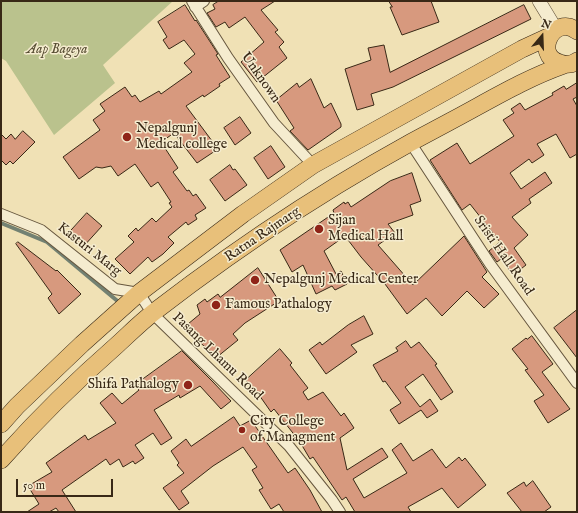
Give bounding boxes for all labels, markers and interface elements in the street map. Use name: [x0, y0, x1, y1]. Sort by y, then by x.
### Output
north arrow: [522, 16, 562, 56]
text: N: [539, 16, 553, 33]
park label: Aap Bageya: [27, 42, 87, 58]
street label: Unknown: [236, 49, 284, 107]
place label: Nepalgunj Medical college: [136, 121, 227, 154]
marker: Nepalgunj Medical college: [121, 131, 133, 143]
street label: Ratna Rajmarg: [222, 204, 304, 266]
place label: Sijan Medical Hall: [328, 213, 403, 246]
street label: Sristi Hall Road: [469, 213, 537, 299]
street label: Kasturi Marg: [53, 220, 125, 280]
marker: Sijan Medical Hall: [313, 223, 325, 235]
place label: Nepalgunj Medical Center: [264, 272, 418, 288]
marker: Nepalgunj Medical Center: [249, 274, 261, 286]
place label: Famous Pathalogy: [225, 297, 332, 313]
marker: Famous Pathalogy: [210, 299, 222, 311]
street label: Pasang Lhamu Road: [168, 310, 266, 404]
place label: Shifa Pathalogy: [88, 377, 179, 393]
marker: Shifa Pathalogy: [182, 379, 194, 391]
place label: City College of Managment: [250, 414, 335, 446]
marker: City College of Managment: [237, 425, 247, 435]
scale bar: [18, 471, 115, 497]
text: 50 m: [23, 478, 45, 493]

